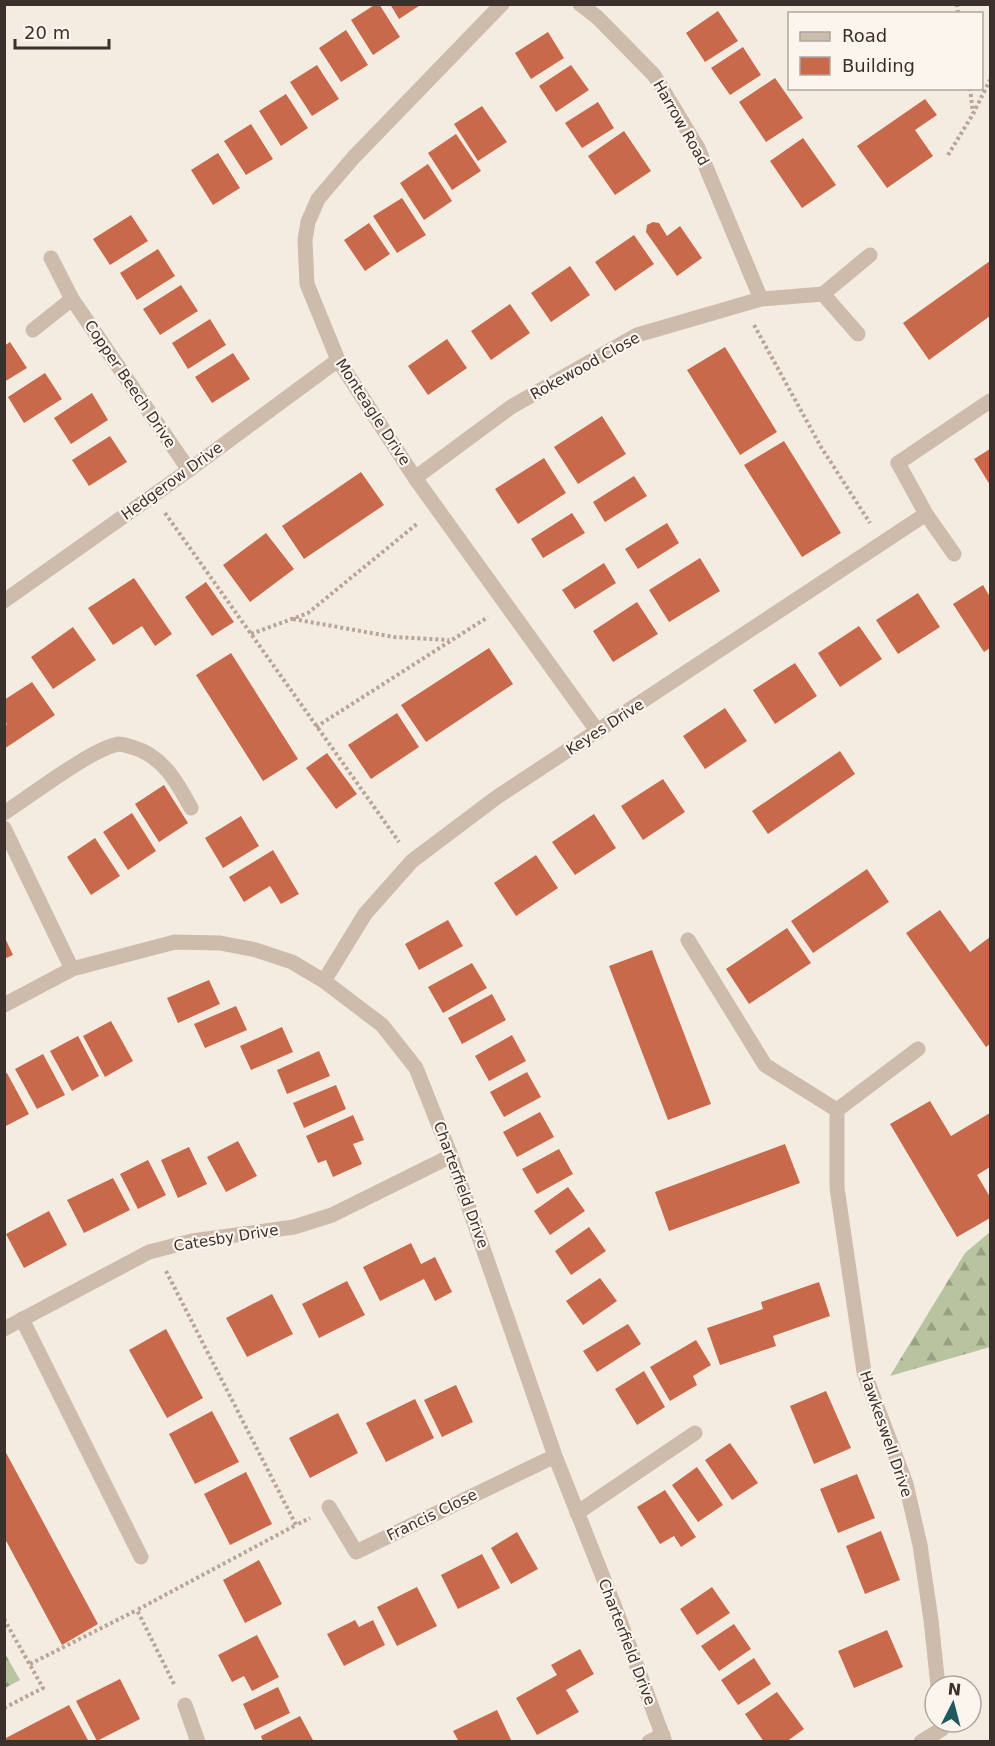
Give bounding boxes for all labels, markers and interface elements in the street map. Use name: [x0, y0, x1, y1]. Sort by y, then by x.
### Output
scale bar: [15, 12, 110, 50]
legend: [788, 12, 983, 90]
text: 20 m: [24, 22, 70, 43]
text: Road: [842, 25, 887, 46]
text: Building: [842, 55, 915, 76]
street label: Harrow Road: [649, 77, 713, 169]
street label: Copper Beech Drive: [81, 317, 179, 451]
street label: Rokewood Close: [527, 329, 643, 403]
street label: Monteagle Drive: [332, 355, 414, 469]
street label: Hedgerow Drive: [118, 438, 226, 524]
street label: Keyes Drive: [563, 695, 647, 759]
street label: Charterfield Drive: [430, 1119, 492, 1251]
street label: Catesby Drive: [172, 1221, 280, 1255]
street label: Hawkeswell Drive: [856, 1368, 916, 1500]
street label: Francis Close: [384, 1485, 480, 1545]
street label: Charterfield Drive: [595, 1576, 659, 1708]
north arrow: [923, 1674, 983, 1734]
text: N: [947, 1679, 962, 1700]

